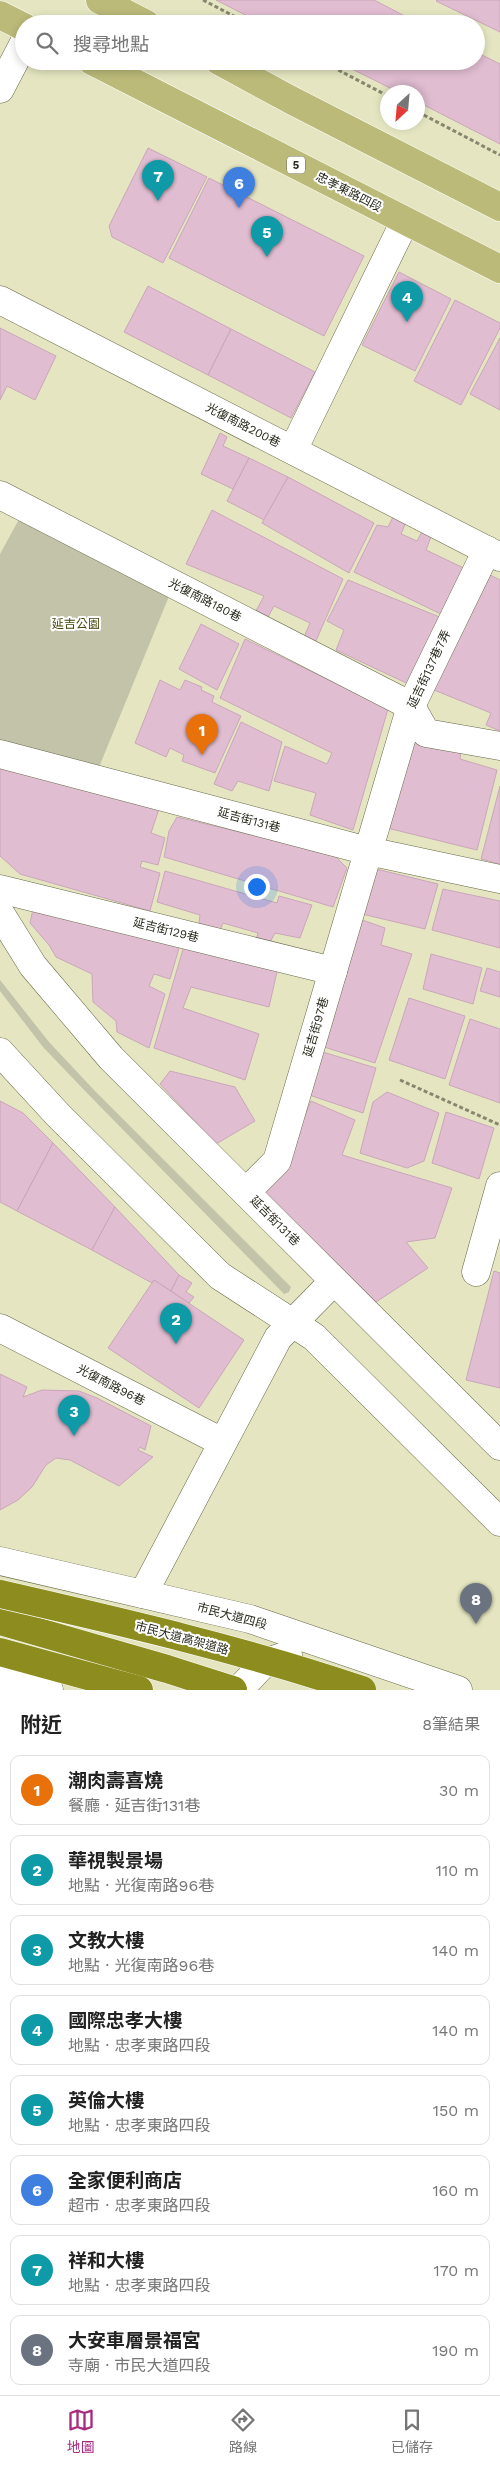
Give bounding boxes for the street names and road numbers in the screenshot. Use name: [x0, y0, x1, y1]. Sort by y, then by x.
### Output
road number: 5: [287, 156, 305, 174]
street label: 忠孝東路四段: [314, 169, 384, 215]
street label: 光復南路200巷: [203, 400, 283, 450]
street label: 光復南路180巷: [166, 576, 244, 624]
street label: 延吉街137巷7弄: [405, 628, 453, 710]
street label: 延吉街131巷: [216, 805, 282, 835]
street label: 延吉街129巷: [132, 915, 200, 945]
street label: 延吉街97巷: [301, 995, 331, 1059]
street label: 延吉街131巷: [247, 1193, 303, 1249]
street label: 光復南路96巷: [75, 1362, 147, 1408]
street label: 市民大道四段: [195, 1600, 269, 1632]
street label: 市民大道高架道路: [134, 1619, 230, 1657]

